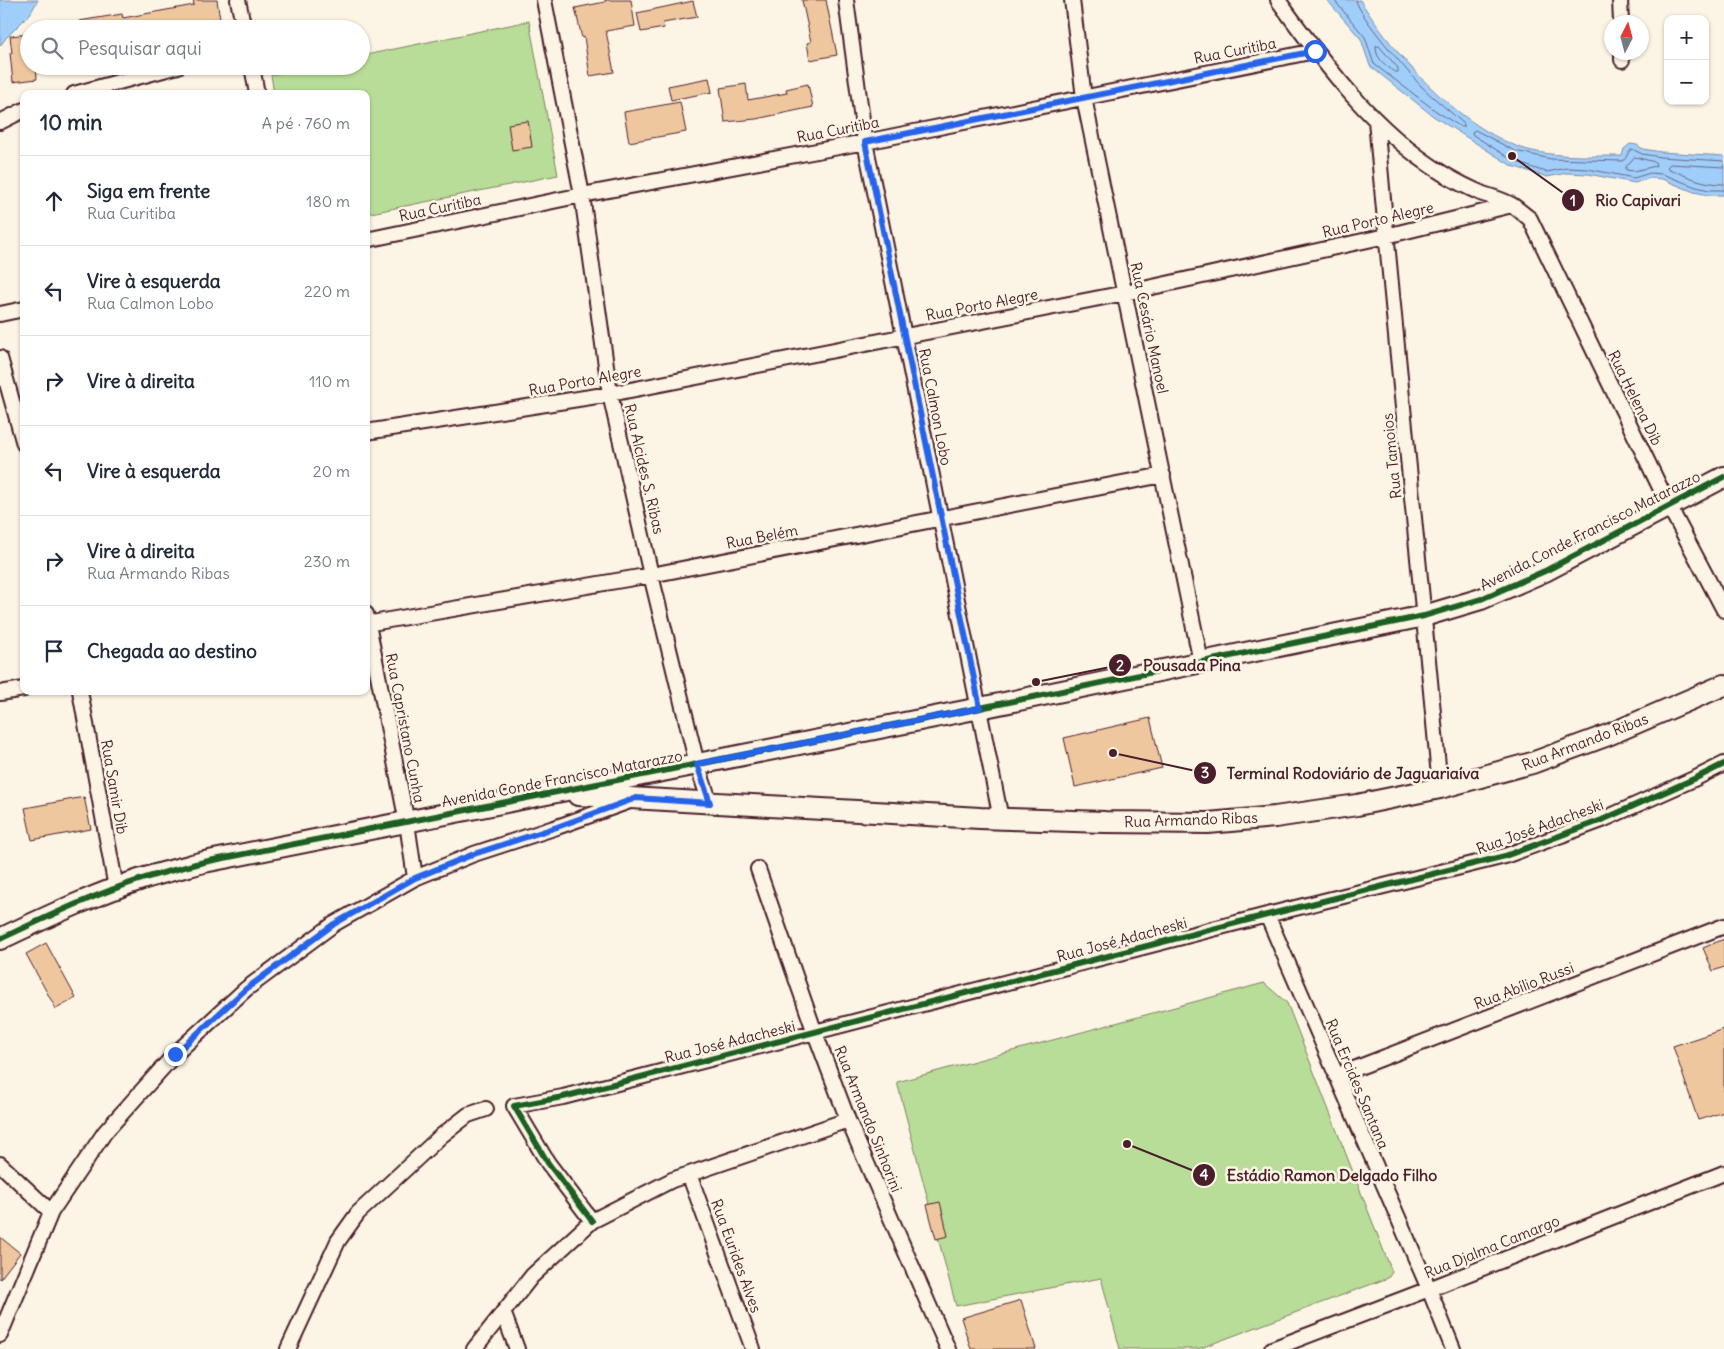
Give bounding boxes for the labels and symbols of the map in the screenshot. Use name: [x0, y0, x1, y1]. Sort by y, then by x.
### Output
north arrow: [1604, 15, 1649, 60]
street label: Rua Curitiba: [1192, 33, 1278, 68]
route start: [1304, 40, 1327, 63]
street label: Rua Curitiba: [795, 112, 881, 147]
callout: Rio Capivari: [1560, 185, 1691, 216]
street label: Rua Curitiba: [397, 189, 483, 225]
text: Rio Capivari: [1595, 190, 1681, 211]
text: 1: [1570, 191, 1576, 210]
street label: Rua Porto Alegre: [1320, 197, 1435, 242]
street label: Rua Cesário Manoel: [1126, 260, 1173, 395]
street label: Rua Porto Alegre: [924, 284, 1040, 325]
street label: Rua Calmon Lobo: [915, 347, 956, 467]
street label: Rua Helena Dib: [1604, 347, 1667, 448]
street label: Rua Porto Alegre: [527, 361, 643, 400]
street label: Rua Alcides S. Ribas: [620, 402, 669, 536]
street label: Rua Tamoios: [1378, 412, 1405, 500]
street label: Avenida Conde Francisco Matarazzo: [1476, 466, 1703, 595]
street label: Rua Belém: [724, 520, 799, 553]
callout: Pousada Pina: [1108, 650, 1251, 681]
street label: Rua Capristano Cunha: [382, 651, 429, 805]
text: Pousada Pina: [1143, 655, 1241, 675]
text: 2: [1116, 656, 1124, 675]
street label: Rua Armando Ribas: [1519, 709, 1651, 774]
street label: Rua Samir Dib: [97, 738, 132, 836]
street label: Avenida Conde Francisco Matarazzo: [440, 746, 684, 811]
callout: Terminal Rodoviário de Jaguariaíva: [1192, 757, 1490, 788]
text: 3: [1201, 763, 1209, 782]
text: Terminal Rodoviário de Jaguariaíva: [1227, 763, 1479, 784]
street label: Rua José Adacheski: [1474, 795, 1606, 858]
street label: Rua Armando Ribas: [1124, 808, 1258, 831]
street label: Rua José Adacheski: [1055, 913, 1189, 966]
street label: Rua Abílio Russi: [1471, 958, 1576, 1013]
street label: Rua José Adacheski: [663, 1016, 797, 1067]
street label: Rua Ercides Santana: [1321, 1016, 1394, 1152]
route end: [164, 1043, 187, 1066]
street label: Rua Armando Sinhorini: [830, 1043, 907, 1195]
callout: Estádio Ramon Delgado Filho: [1192, 1159, 1447, 1190]
text: 4: [1200, 1165, 1209, 1184]
text: Estádio Ramon Delgado Filho: [1227, 1165, 1437, 1186]
street label: Rua Eurides Alves: [707, 1196, 766, 1315]
street label: Rua Djalma Camargo: [1421, 1211, 1562, 1282]

